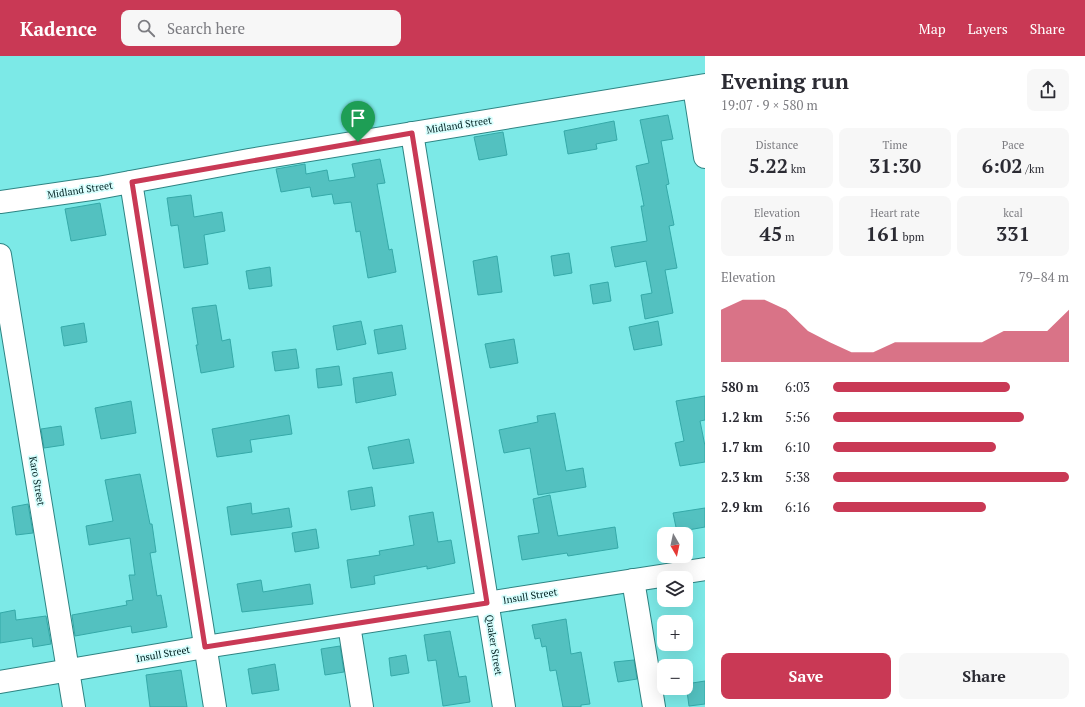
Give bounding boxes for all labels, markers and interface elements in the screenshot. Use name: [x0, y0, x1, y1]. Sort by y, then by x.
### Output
search box: [121, 10, 401, 46]
text: Kadence: [20, 16, 97, 41]
icon: search: [135, 17, 157, 39]
text: Search here: [167, 18, 245, 38]
text: Map: [919, 19, 946, 38]
text: Layers: [968, 19, 1008, 38]
text: Share: [1030, 19, 1065, 38]
text: Evening run: [721, 66, 849, 95]
button: share: [1027, 69, 1069, 111]
text: 19:07 · 9 × 580 m: [721, 96, 818, 114]
pin: [341, 101, 375, 142]
icon: arrive: [347, 107, 369, 129]
street label: Midland Street: [425, 113, 493, 137]
text: Distance: [756, 138, 798, 152]
text: Time: [882, 138, 908, 152]
text: Pace: [1002, 138, 1024, 152]
text: 5.22: [748, 152, 788, 179]
text: 31:30: [869, 152, 921, 179]
text: 6:02: [982, 152, 1023, 179]
text: km: [788, 162, 806, 176]
text: /km: [1023, 162, 1044, 176]
street label: Midland Street: [46, 178, 114, 202]
text: Elevation: [754, 206, 800, 220]
text: Heart rate: [870, 206, 920, 220]
text: kcal: [1003, 206, 1023, 220]
text: 45: [760, 220, 782, 247]
text: 161: [866, 220, 900, 247]
text: 331: [996, 220, 1030, 247]
text: m: [782, 230, 794, 244]
text: bpm: [900, 230, 924, 244]
text: Elevation: [721, 268, 776, 286]
text: 79–84 m: [1019, 268, 1069, 286]
text: 580 m: [721, 378, 759, 396]
text: 6:03: [785, 378, 810, 396]
text: 1.2 km: [721, 408, 763, 426]
text: 5:56: [785, 408, 810, 426]
text: 1.7 km: [721, 438, 763, 456]
text: 6:10: [785, 438, 810, 456]
street label: Karo Street: [26, 455, 48, 507]
text: 2.3 km: [721, 468, 763, 486]
text: 5:38: [785, 468, 810, 486]
text: 2.9 km: [721, 498, 763, 516]
text: 6:16: [785, 498, 810, 516]
north arrow: [657, 527, 693, 563]
map controls: [657, 527, 693, 695]
button: layers: [657, 571, 693, 607]
street label: Insull Street: [502, 585, 558, 607]
street label: Quaker Street: [483, 614, 505, 677]
button: +: [657, 615, 693, 651]
street label: Insull Street: [135, 643, 191, 665]
button: Save: [721, 653, 891, 699]
button: Share: [899, 653, 1069, 699]
button: −: [657, 659, 693, 695]

